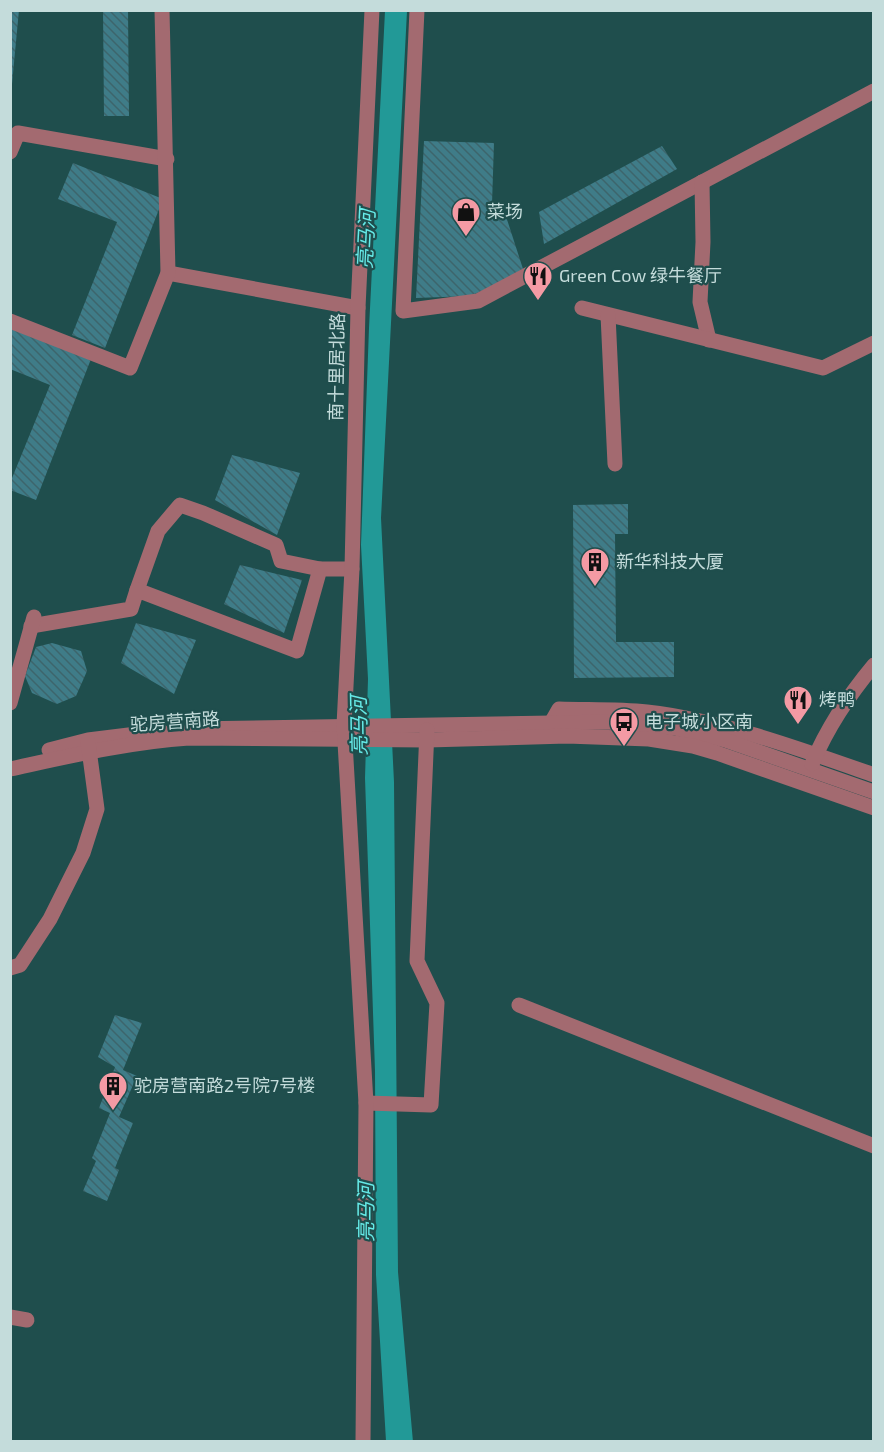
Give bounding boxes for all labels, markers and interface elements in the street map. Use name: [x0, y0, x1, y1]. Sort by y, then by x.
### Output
shop icon: 菜场: [450, 196, 482, 238]
place label: 菜场: [487, 200, 523, 222]
water label: 亮马河: [351, 204, 379, 270]
restaurant icon: Green Cow 绿牛餐厅: [522, 260, 554, 302]
place label: Green Cow 绿牛餐厅: [559, 264, 722, 286]
street label: 南十里居北路: [324, 313, 348, 421]
building icon: 新华科技大厦: [579, 546, 611, 588]
place label: 新华科技大厦: [616, 550, 724, 572]
restaurant icon: 烤鸭: [782, 684, 814, 726]
place label: 烤鸭: [819, 688, 855, 710]
water label: 亮马河: [345, 692, 371, 756]
bus stop icon: 电子城小区南: [608, 706, 640, 748]
street label: 驼房营南路: [129, 707, 221, 735]
place label: 电子城小区南: [645, 710, 753, 732]
building icon: 驼房营南路2号院7号楼: [97, 1070, 129, 1112]
place label: 驼房营南路2号院7号楼: [134, 1074, 315, 1096]
water label: 亮马河: [353, 1178, 377, 1242]

